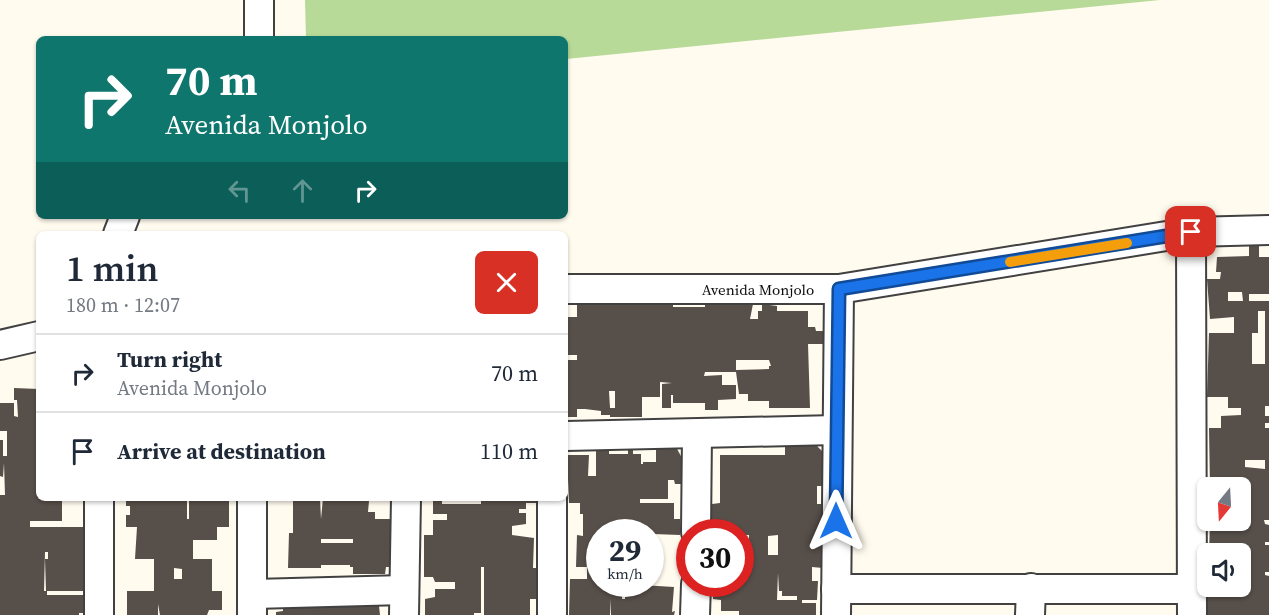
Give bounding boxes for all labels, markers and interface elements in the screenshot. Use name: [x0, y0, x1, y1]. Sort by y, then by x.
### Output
text: 70 m: [165, 51, 258, 109]
icon: right: [66, 60, 144, 138]
text: Avenida Monjolo: [165, 106, 368, 143]
icon: left: [223, 174, 256, 207]
icon: ahead: [286, 174, 319, 207]
icon: right: [349, 174, 382, 207]
pin: [1165, 206, 1216, 257]
icon: arrive: [1174, 215, 1207, 248]
text: 1 min: [66, 244, 158, 293]
button: close: [475, 251, 538, 314]
street label: Avenida Monjolo: [702, 279, 814, 300]
text: 180 m · 12:07: [66, 291, 180, 319]
text: Turn right: [117, 344, 222, 374]
icon: right: [66, 357, 99, 390]
text: 70 m: [491, 358, 538, 388]
text: Avenida Monjolo: [117, 374, 267, 402]
icon: arrive: [66, 435, 99, 468]
text: Arrive at destination: [117, 436, 326, 466]
text: 110 m: [480, 436, 538, 466]
north arrow: [1197, 477, 1251, 531]
map controls: [1197, 477, 1251, 597]
position arrow: [804, 489, 868, 553]
speed limit sign: 30: [676, 519, 754, 597]
text: 29: [609, 530, 641, 571]
button: sound: [1197, 543, 1251, 597]
text: km/h: [607, 563, 643, 584]

